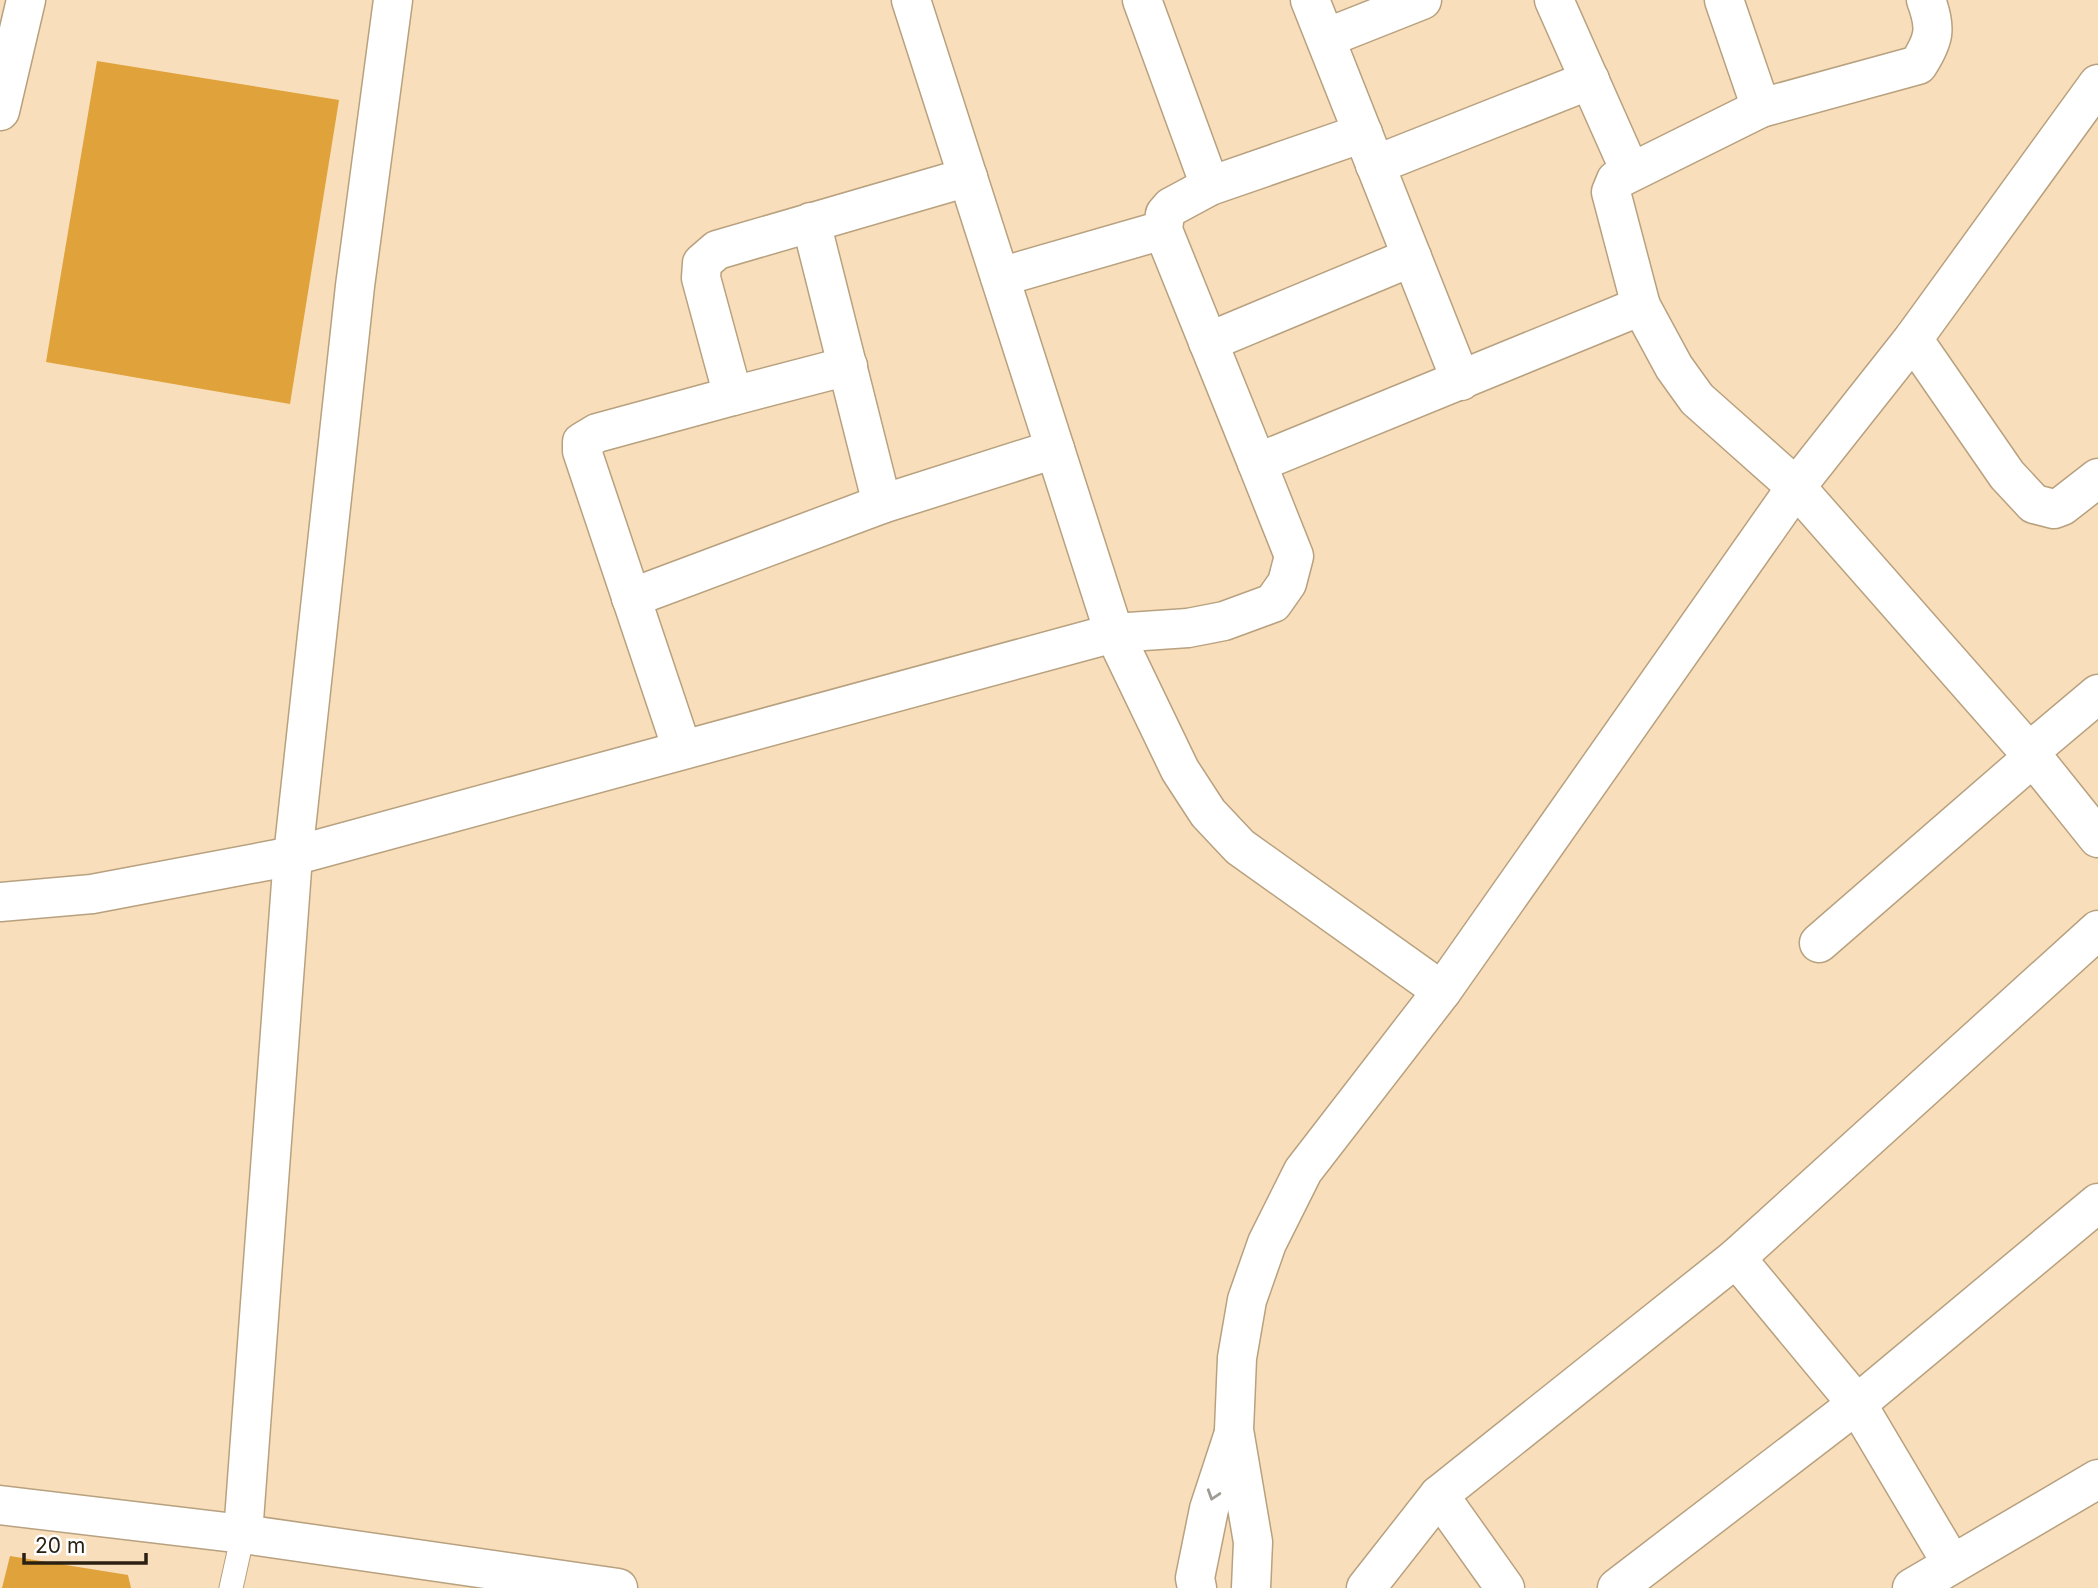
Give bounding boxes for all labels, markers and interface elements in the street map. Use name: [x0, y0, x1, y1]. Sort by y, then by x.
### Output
one-way arrow: [1207, 1489, 1221, 1501]
scale bar: [24, 1522, 147, 1566]
text: 20 m: [35, 1533, 85, 1558]

